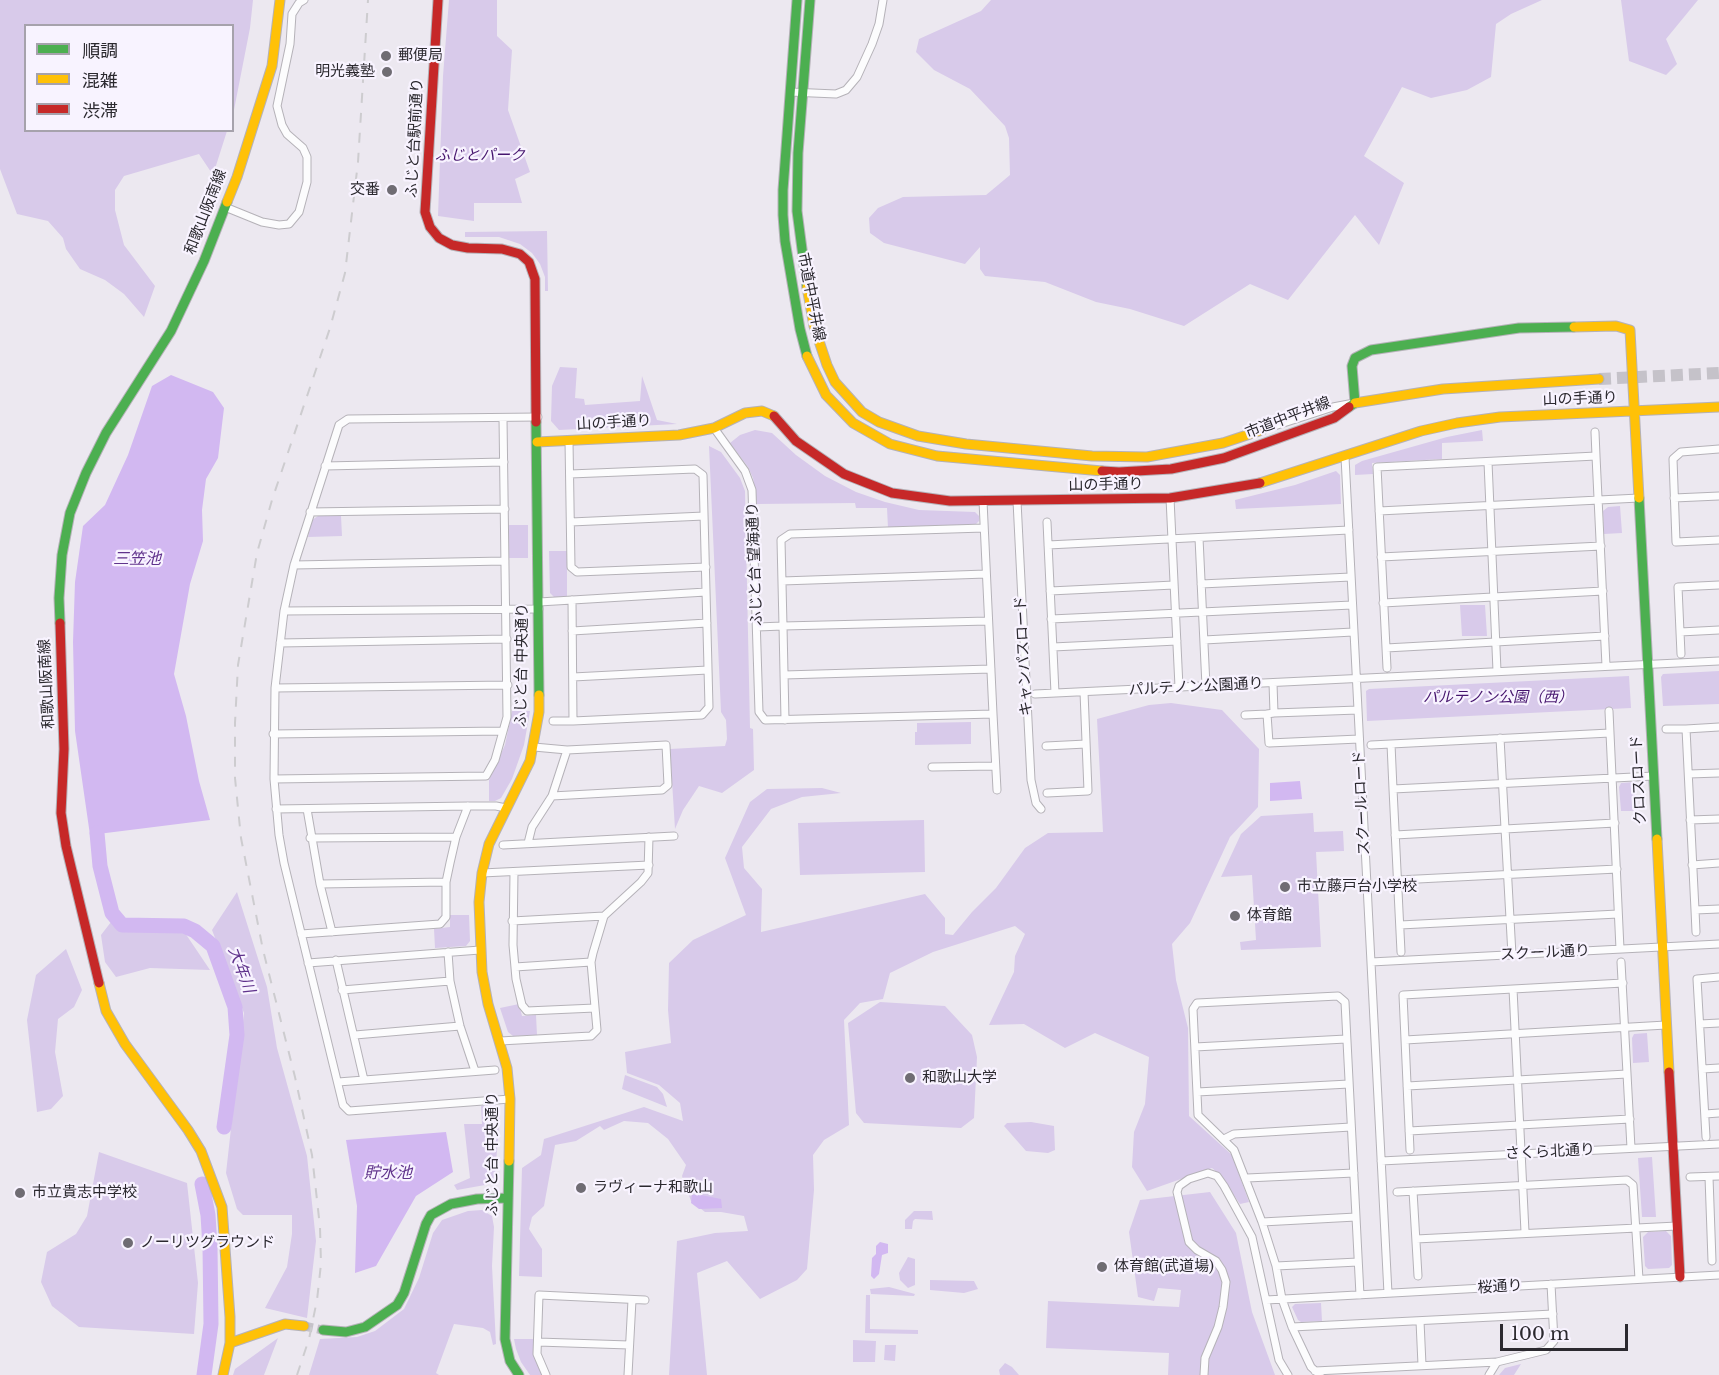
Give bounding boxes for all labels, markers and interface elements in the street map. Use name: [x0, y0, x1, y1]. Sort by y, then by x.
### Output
legend: [24, 24, 234, 132]
text: 順調: [82, 40, 118, 62]
place label: 郵便局: [398, 47, 443, 65]
marker: 郵便局: [379, 49, 393, 63]
place label: 明光義塾: [315, 63, 375, 81]
marker: 明光義塾: [380, 65, 394, 79]
text: 混雑: [82, 70, 118, 92]
street label: ふじと台駅前通り: [403, 78, 427, 198]
text: 渋滞: [82, 100, 118, 122]
park label: ふじとパーク: [435, 147, 525, 165]
street label: 和歌山阪南線: [181, 167, 231, 257]
place label: 交番: [350, 181, 380, 199]
marker: 交番: [385, 183, 399, 197]
street label: 市道中平井線: [794, 251, 828, 343]
street label: 山の手通り: [1542, 389, 1618, 409]
street label: 市道中平井線: [1243, 393, 1333, 443]
street label: 山の手通り: [576, 412, 652, 434]
street label: 山の手通り: [1068, 475, 1144, 495]
street label: ふじと台 望海通り: [744, 502, 766, 626]
water label: 三笠池: [113, 549, 161, 569]
street label: キャンパスロード: [1012, 596, 1036, 716]
street label: ふじと台 中央通り: [512, 603, 532, 727]
street label: 和歌山阪南線: [36, 639, 58, 729]
street label: パルテノン公園通り: [1128, 674, 1264, 700]
park label: パルテノン公園（西）: [1423, 689, 1573, 707]
street label: クロスロード: [1628, 735, 1650, 825]
street label: スクールロード: [1350, 750, 1374, 856]
place label: 市立藤戸台小学校: [1297, 878, 1417, 896]
marker: 市立藤戸台小学校: [1278, 880, 1292, 894]
place label: 体育館: [1247, 907, 1292, 925]
marker: 体育館: [1228, 909, 1242, 923]
street label: スクール通り: [1500, 942, 1590, 964]
water label: 大年川: [224, 944, 258, 996]
place label: 和歌山大学: [922, 1069, 997, 1087]
marker: 和歌山大学: [903, 1071, 917, 1085]
street label: ふじと台 中央通り: [484, 1092, 502, 1216]
street label: さくら北通り: [1505, 1141, 1595, 1163]
water label: 貯水池: [364, 1163, 412, 1183]
place label: ラヴィーナ和歌山: [593, 1179, 713, 1197]
marker: ラヴィーナ和歌山: [574, 1181, 588, 1195]
place label: 市立貴志中学校: [32, 1184, 137, 1202]
marker: 市立貴志中学校: [13, 1186, 27, 1200]
place label: ノーリツグラウンド: [140, 1234, 275, 1252]
marker: ノーリツグラウンド: [121, 1236, 135, 1250]
place label: 体育館(武道場): [1114, 1258, 1214, 1276]
marker: 体育館(武道場): [1095, 1260, 1109, 1274]
street label: 桜通り: [1477, 1277, 1523, 1297]
scale bar: [1503, 1312, 1630, 1350]
text: 100 m: [1511, 1323, 1569, 1345]

